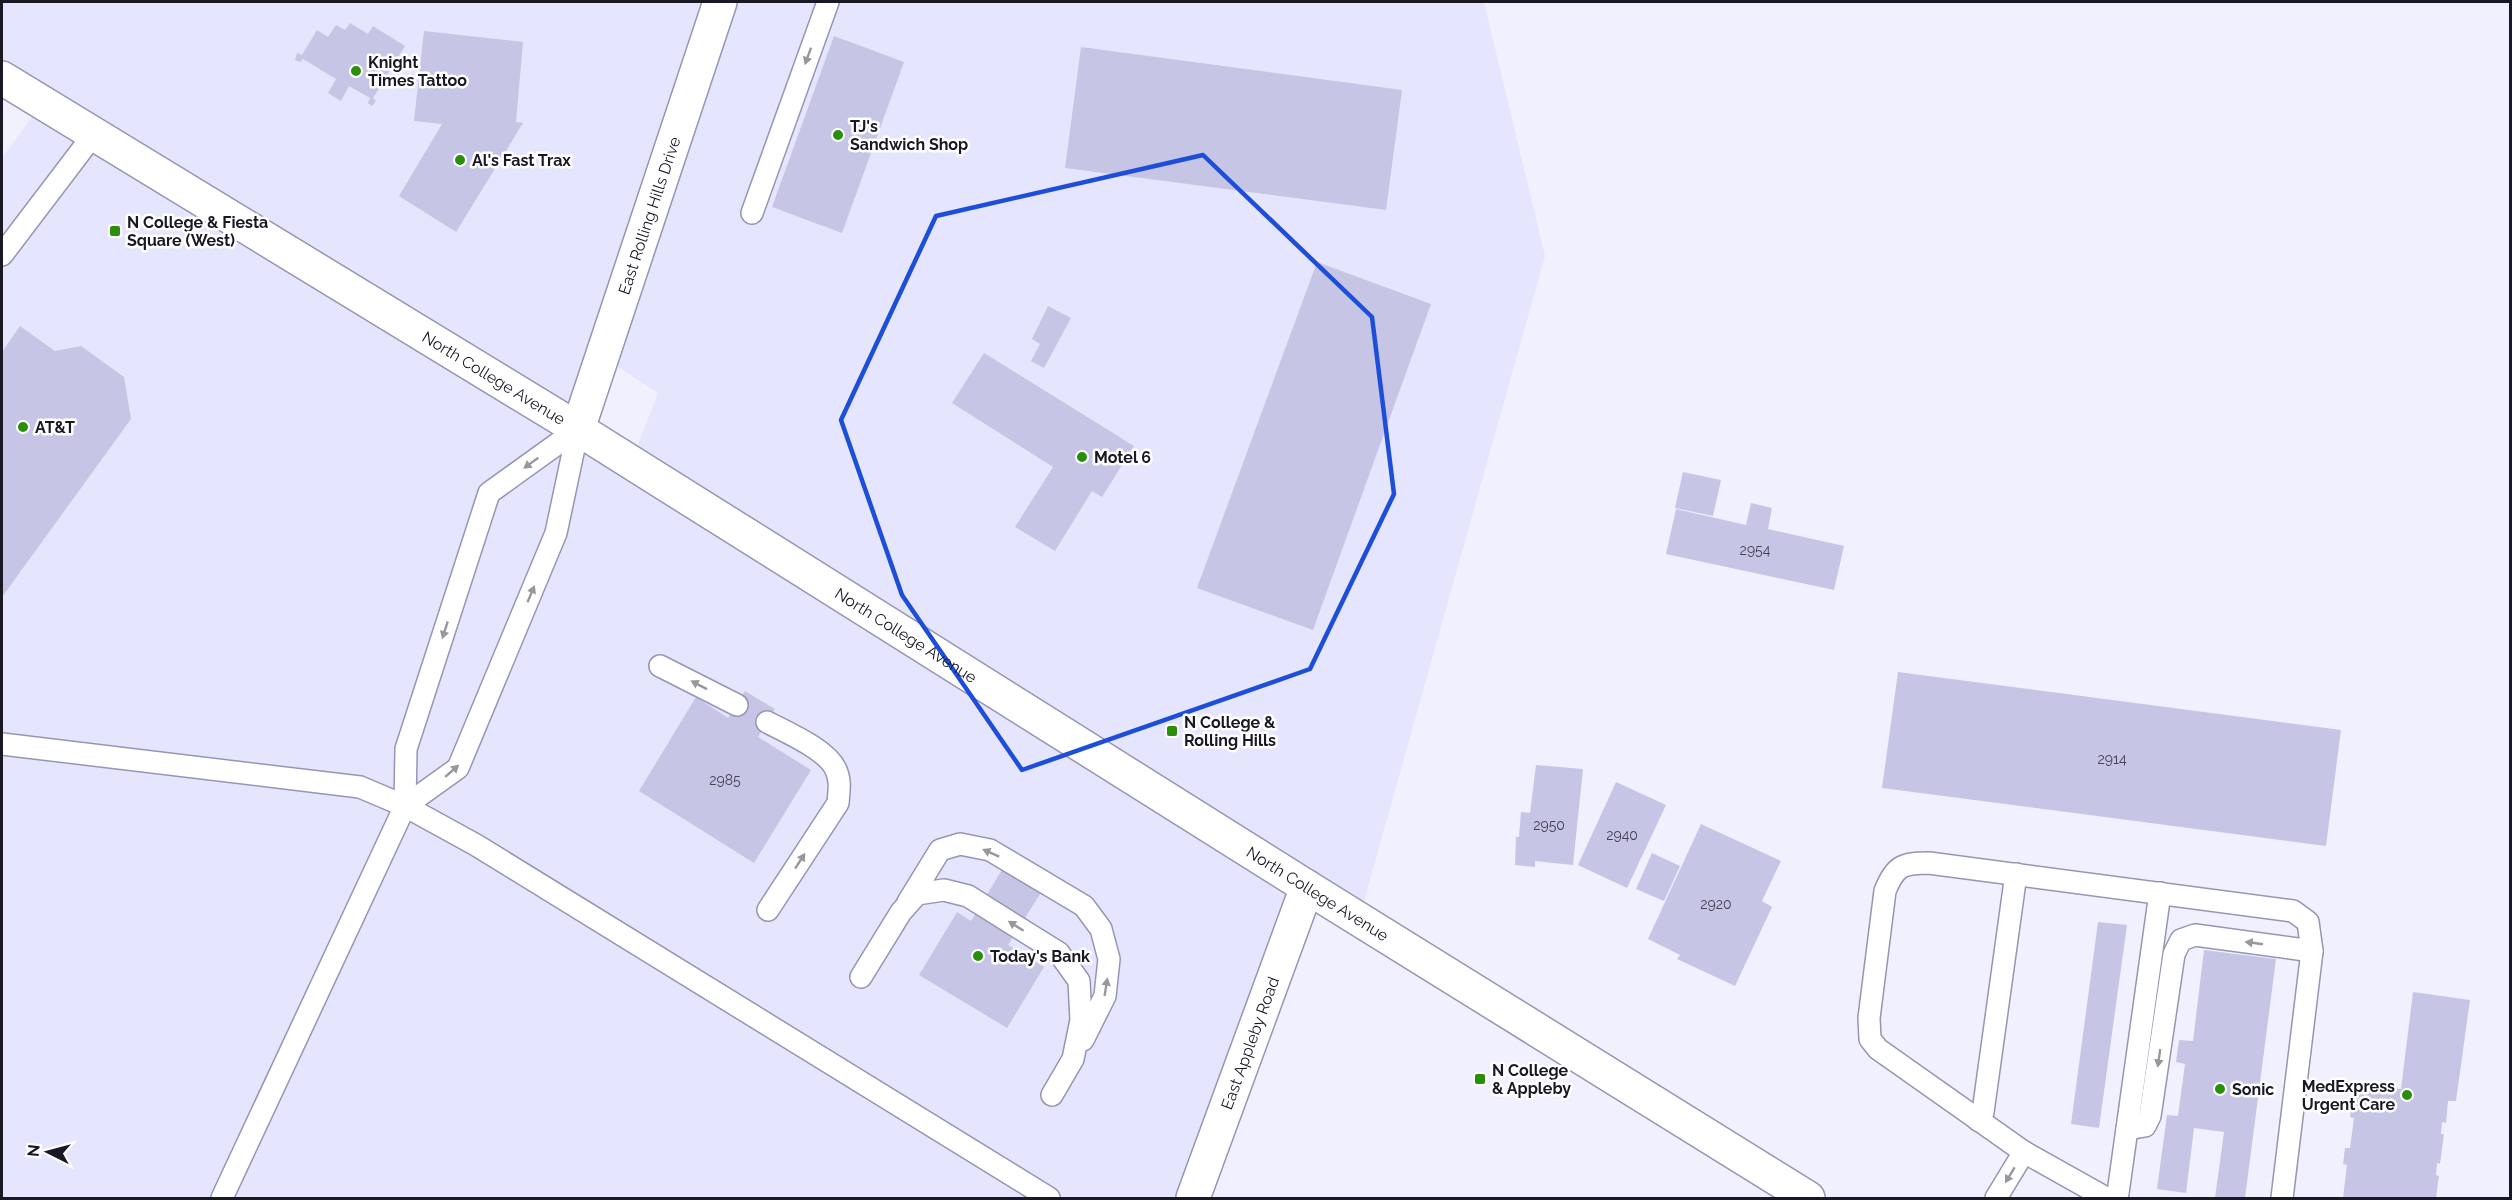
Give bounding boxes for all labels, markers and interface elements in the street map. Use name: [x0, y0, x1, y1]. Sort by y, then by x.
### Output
one-way arrow: [803, 48, 813, 66]
place label: Knight Times Tattoo: [368, 53, 467, 90]
marker: Knight Times Tattoo: [349, 64, 363, 78]
place label: TJ's Sandwich Shop: [850, 117, 968, 154]
marker: TJ's Sandwich Shop: [831, 128, 845, 142]
street label: East Rolling Hills Drive: [614, 134, 685, 297]
place label: Al's Fast Trax: [472, 151, 571, 170]
marker: Al's Fast Trax: [453, 153, 467, 167]
place label: N College & Fiesta Square (West): [127, 213, 268, 250]
marker: N College & Fiesta Square (West): [108, 224, 122, 238]
street label: North College Avenue: [419, 327, 569, 429]
place label: AT&T: [35, 418, 75, 437]
marker: AT&T: [16, 420, 30, 434]
place label: Motel 6: [1094, 448, 1151, 467]
marker: Motel 6: [1075, 450, 1089, 464]
one-way arrow: [523, 457, 539, 469]
house number: 2954: [1740, 542, 1771, 558]
street label: North College Avenue: [831, 584, 980, 687]
one-way arrow: [527, 585, 536, 603]
one-way arrow: [439, 621, 449, 639]
one-way arrow: [690, 681, 707, 690]
place label: N College & Rolling Hills: [1184, 713, 1276, 750]
marker: N College & Rolling Hills: [1165, 724, 1179, 738]
house number: 2914: [2097, 751, 2127, 767]
one-way arrow: [444, 765, 459, 778]
house number: 2985: [709, 772, 741, 788]
house number: 2950: [1533, 817, 1565, 833]
house number: 2940: [1606, 827, 1638, 843]
street label: North College Avenue: [1243, 842, 1392, 945]
one-way arrow: [983, 848, 1000, 857]
one-way arrow: [794, 853, 806, 869]
house number: 2920: [1700, 896, 1732, 912]
one-way arrow: [1008, 921, 1024, 932]
one-way arrow: [2244, 939, 2263, 948]
place label: Today's Bank: [990, 947, 1090, 966]
marker: Today's Bank: [971, 949, 985, 963]
street label: East Appleby Road: [1217, 974, 1283, 1112]
one-way arrow: [1101, 977, 1110, 996]
one-way arrow: [2154, 1048, 2163, 1067]
place label: N College & Appleby: [1492, 1061, 1571, 1098]
marker: N College & Appleby: [1473, 1072, 1487, 1086]
place label: MedExpress Urgent Care: [2302, 1077, 2395, 1114]
place label: Sonic: [2232, 1080, 2274, 1099]
marker: Sonic: [2213, 1082, 2227, 1096]
marker: MedExpress Urgent Care: [2400, 1088, 2414, 1102]
north arrow: [18, 1122, 78, 1182]
text: N: [23, 1143, 44, 1158]
one-way arrow: [2004, 1167, 2015, 1183]

